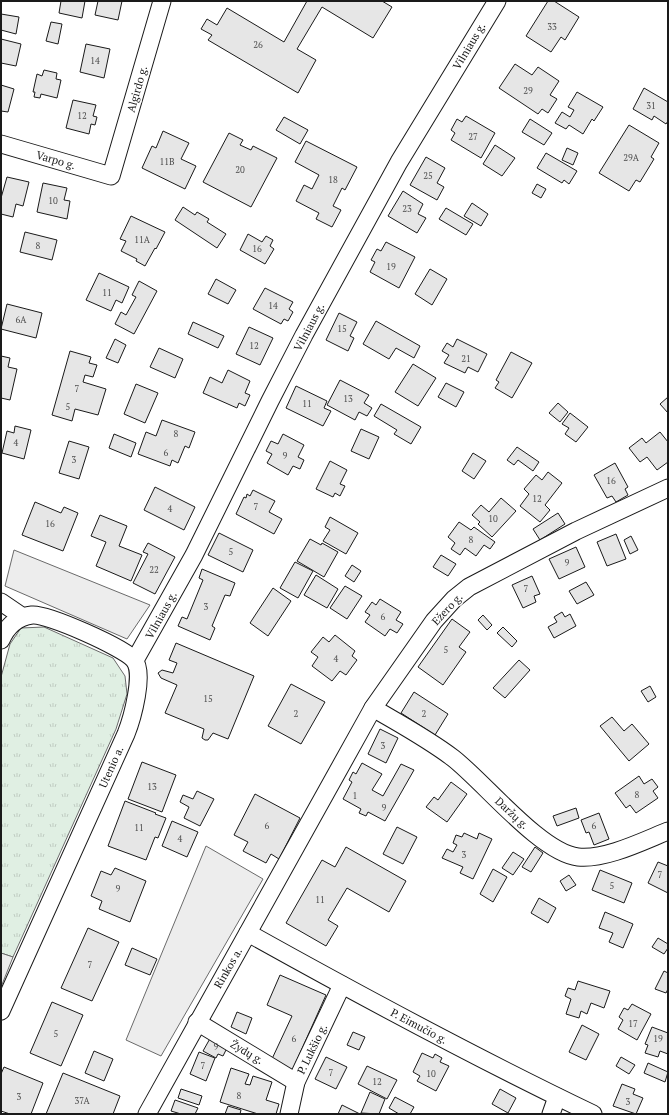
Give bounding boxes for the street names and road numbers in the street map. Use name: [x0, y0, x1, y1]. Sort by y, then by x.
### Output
street label: Vilniaus g.: [450, 20, 488, 72]
street label: Algirdo g.: [124, 64, 150, 114]
street label: Varpo g.: [35, 148, 77, 172]
street label: Vilniaus g.: [291, 301, 327, 353]
street label: Vilniaus g.: [142, 589, 180, 641]
street label: Ežero g.: [429, 590, 465, 628]
street label: Utenio a.: [96, 744, 126, 790]
street label: Daržų g.: [492, 794, 532, 832]
street label: Rinkos a.: [211, 945, 245, 991]
street label: P. Eimučio g.: [388, 1005, 450, 1047]
street label: P. Lukšio g.: [294, 1022, 330, 1076]
street label: Žydų g.: [228, 1037, 266, 1067]

